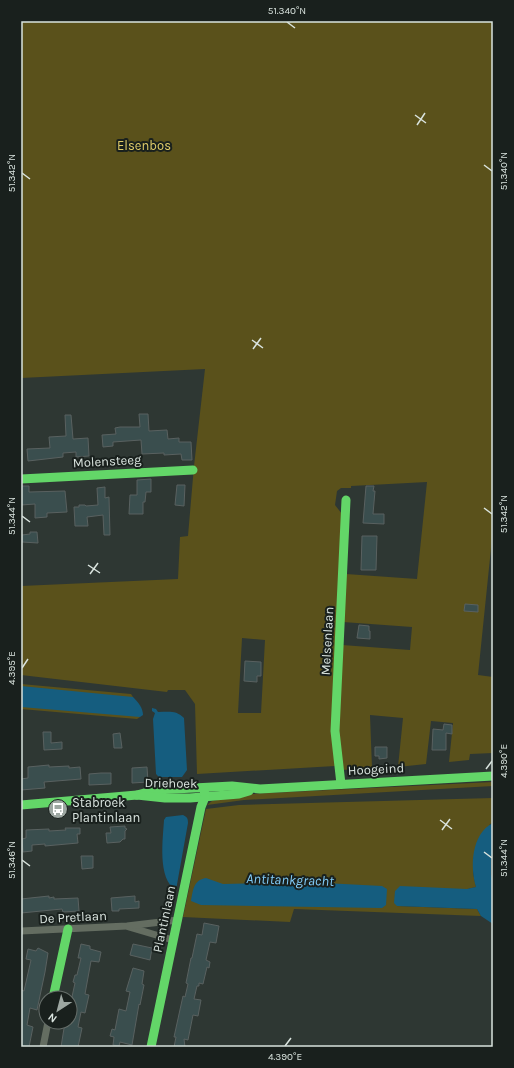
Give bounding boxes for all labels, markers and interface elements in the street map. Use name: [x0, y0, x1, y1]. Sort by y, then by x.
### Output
text: 51.340°N: [268, 5, 306, 17]
park label: Elsenbos: [117, 138, 171, 153]
text: 51.340°N: [498, 152, 510, 190]
text: 51.342°N: [6, 154, 18, 192]
street label: Molensteeg: [72, 452, 142, 470]
text: 51.342°N: [498, 495, 510, 533]
text: 51.344°N: [6, 497, 18, 535]
street label: Melsenlaan: [318, 606, 336, 676]
text: 4.395°E: [6, 651, 18, 685]
text: 4.390°E: [498, 744, 510, 778]
street label: Hoogeind: [347, 760, 405, 778]
street label: Driehoek: [144, 775, 198, 791]
place label: Stabroek Plantinlaan: [72, 795, 140, 825]
bus stop icon: Stabroek Plantinlaan: [47, 798, 69, 820]
text: 51.344°N: [498, 839, 510, 877]
text: 51.346°N: [6, 841, 18, 879]
water label: Antitankgracht: [246, 870, 334, 890]
street label: Plantinlaan: [150, 884, 178, 954]
street label: De Pretlaan: [39, 908, 107, 926]
north arrow: [38, 990, 78, 1030]
text: N: [45, 1010, 59, 1025]
text: 4.390°E: [268, 1051, 302, 1063]

